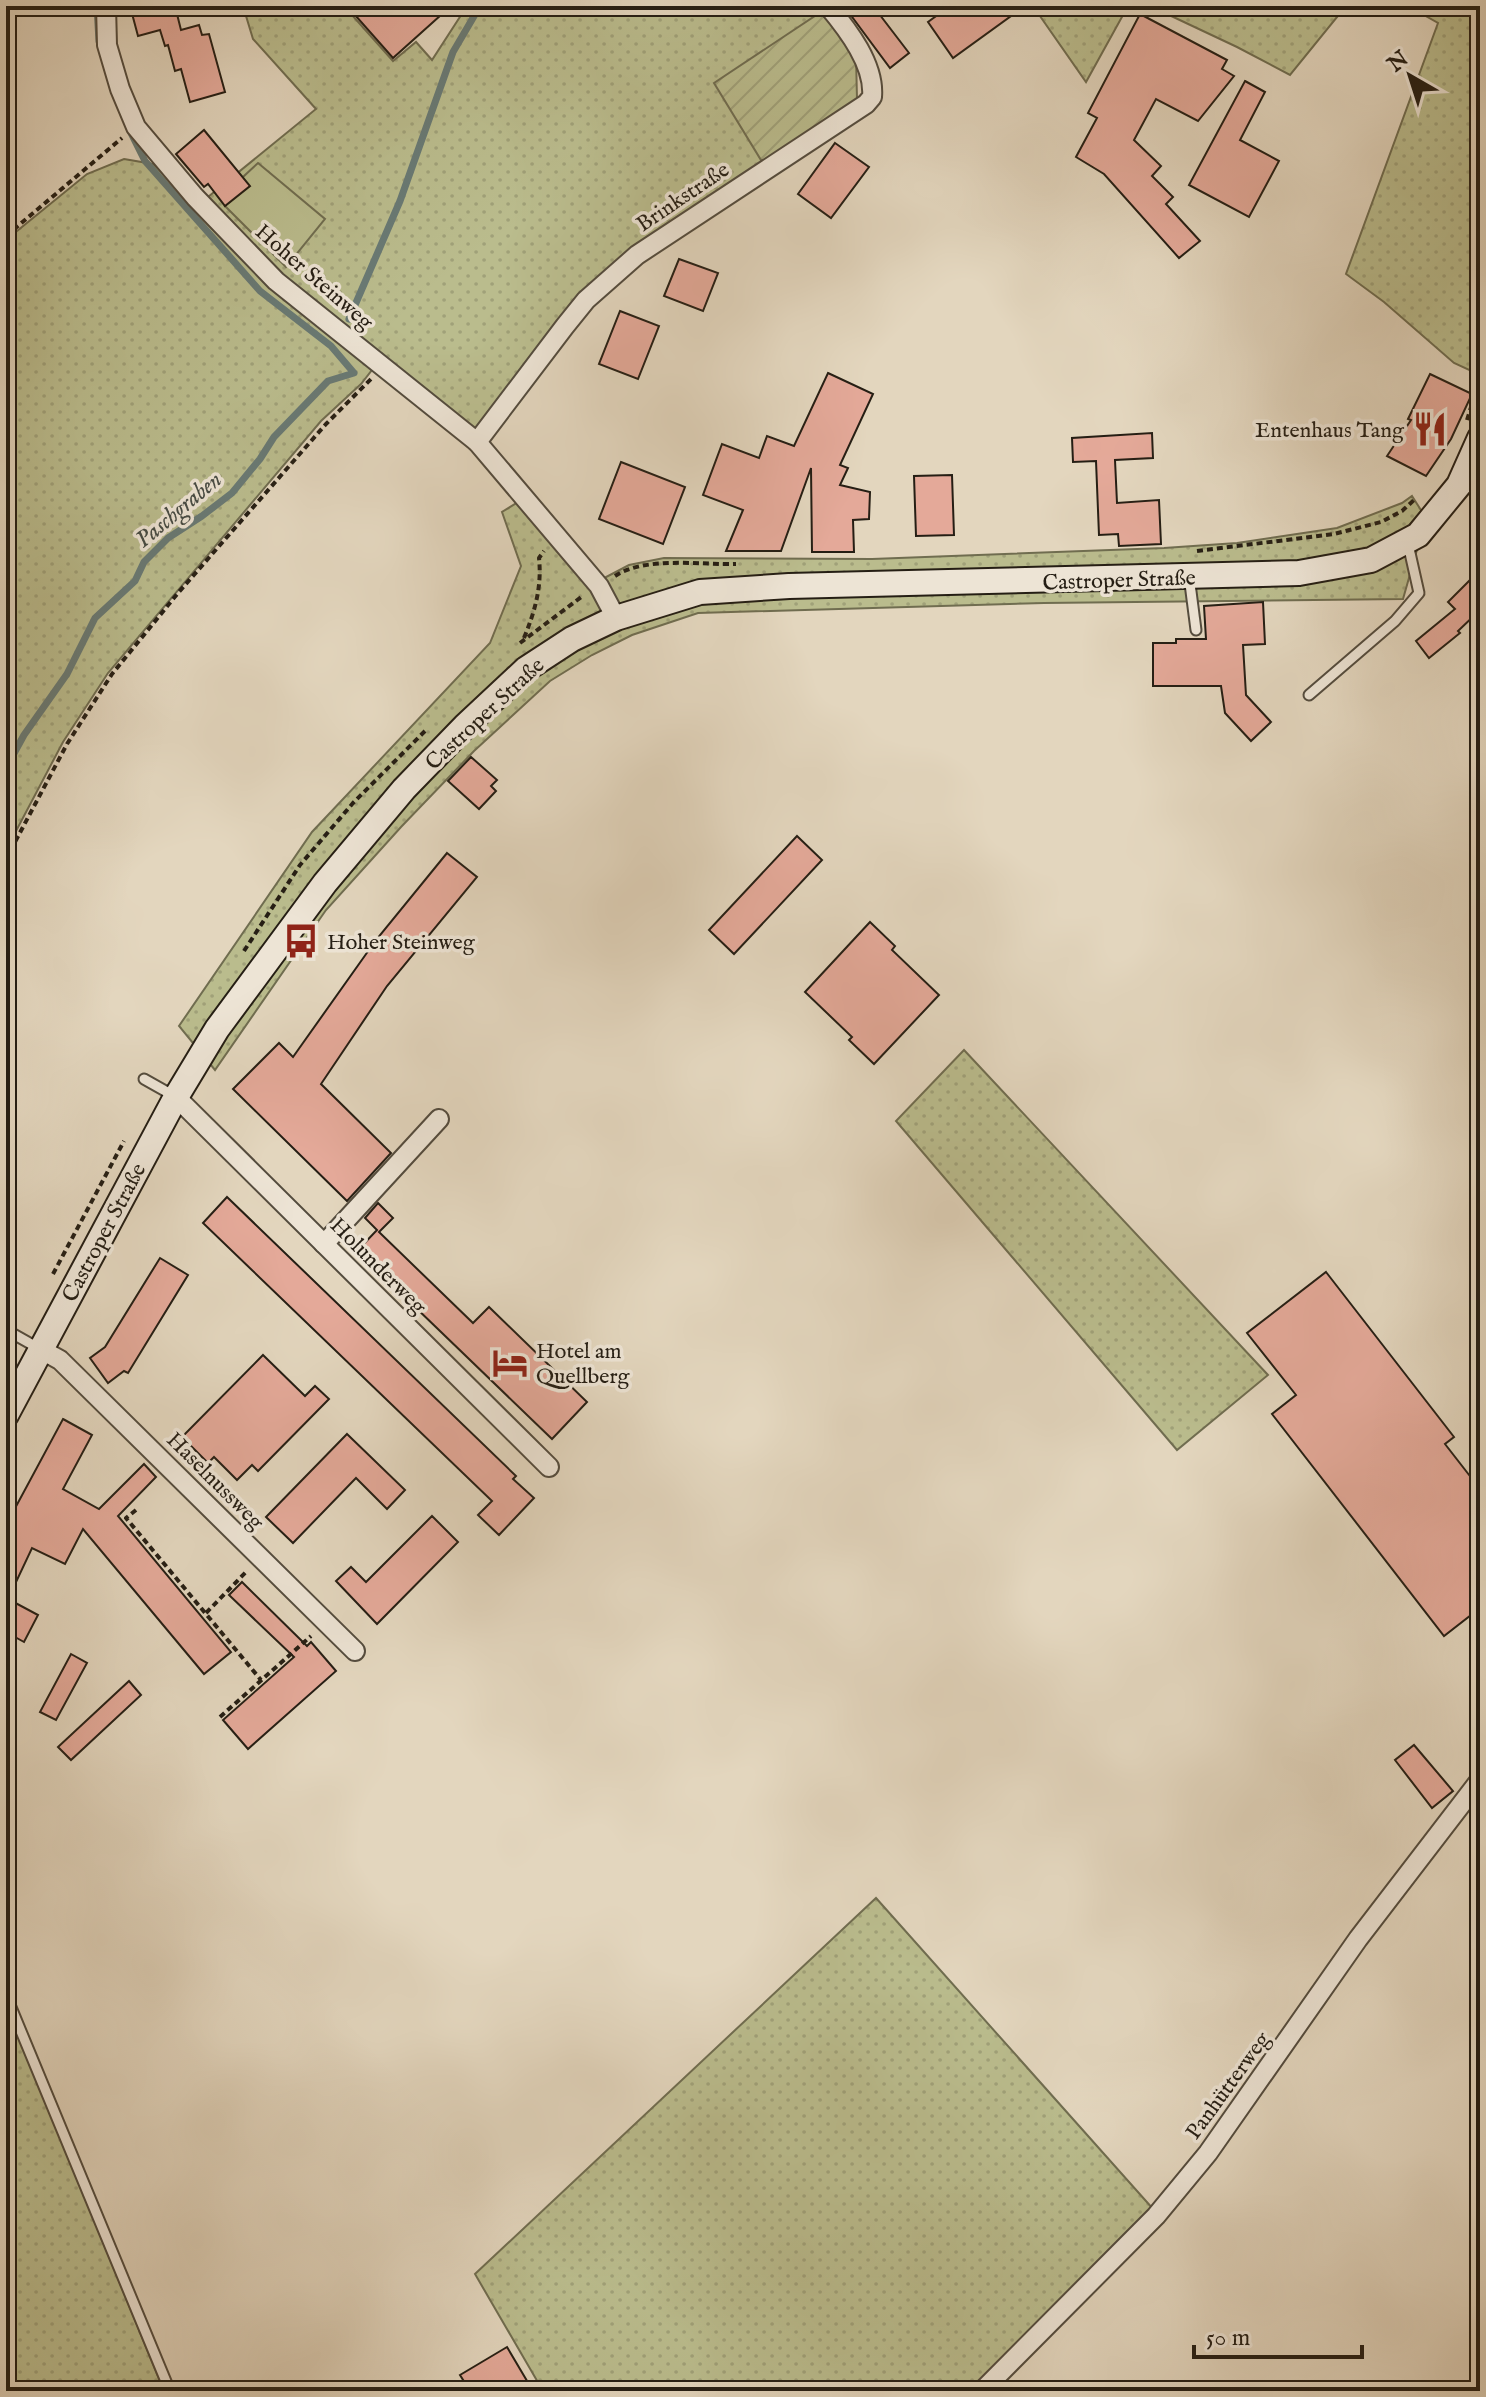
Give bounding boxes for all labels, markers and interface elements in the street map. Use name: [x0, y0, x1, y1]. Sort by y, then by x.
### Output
north arrow: [1370, 36, 1450, 116]
text: N: [1382, 45, 1415, 80]
street label: Brinkstraße: [631, 156, 735, 239]
street label: Hoher Steinweg: [249, 219, 379, 337]
restaurant icon: Entenhaus Tang: [1411, 410, 1449, 448]
place label: Entenhaus Tang: [1255, 417, 1405, 445]
water label: Paschgraben: [129, 465, 229, 555]
street label: Castroper Straße: [1042, 564, 1196, 598]
street label: Castroper Straße: [420, 652, 551, 777]
bus stop icon: Hoher Steinweg: [282, 922, 320, 960]
place label: Hoher Steinweg: [327, 929, 476, 957]
street label: Castroper Straße: [56, 1159, 153, 1307]
street label: Holunderweg: [323, 1212, 433, 1321]
place label: Hotel am Quellberg: [536, 1338, 631, 1391]
hotel icon: Hotel am Quellberg: [491, 1344, 529, 1382]
street label: Haselnussweg: [160, 1427, 270, 1537]
street label: Panhütterweg: [1180, 2026, 1278, 2146]
scale bar: [1194, 2309, 1362, 2359]
text: 50 m: [1206, 2323, 1250, 2354]

